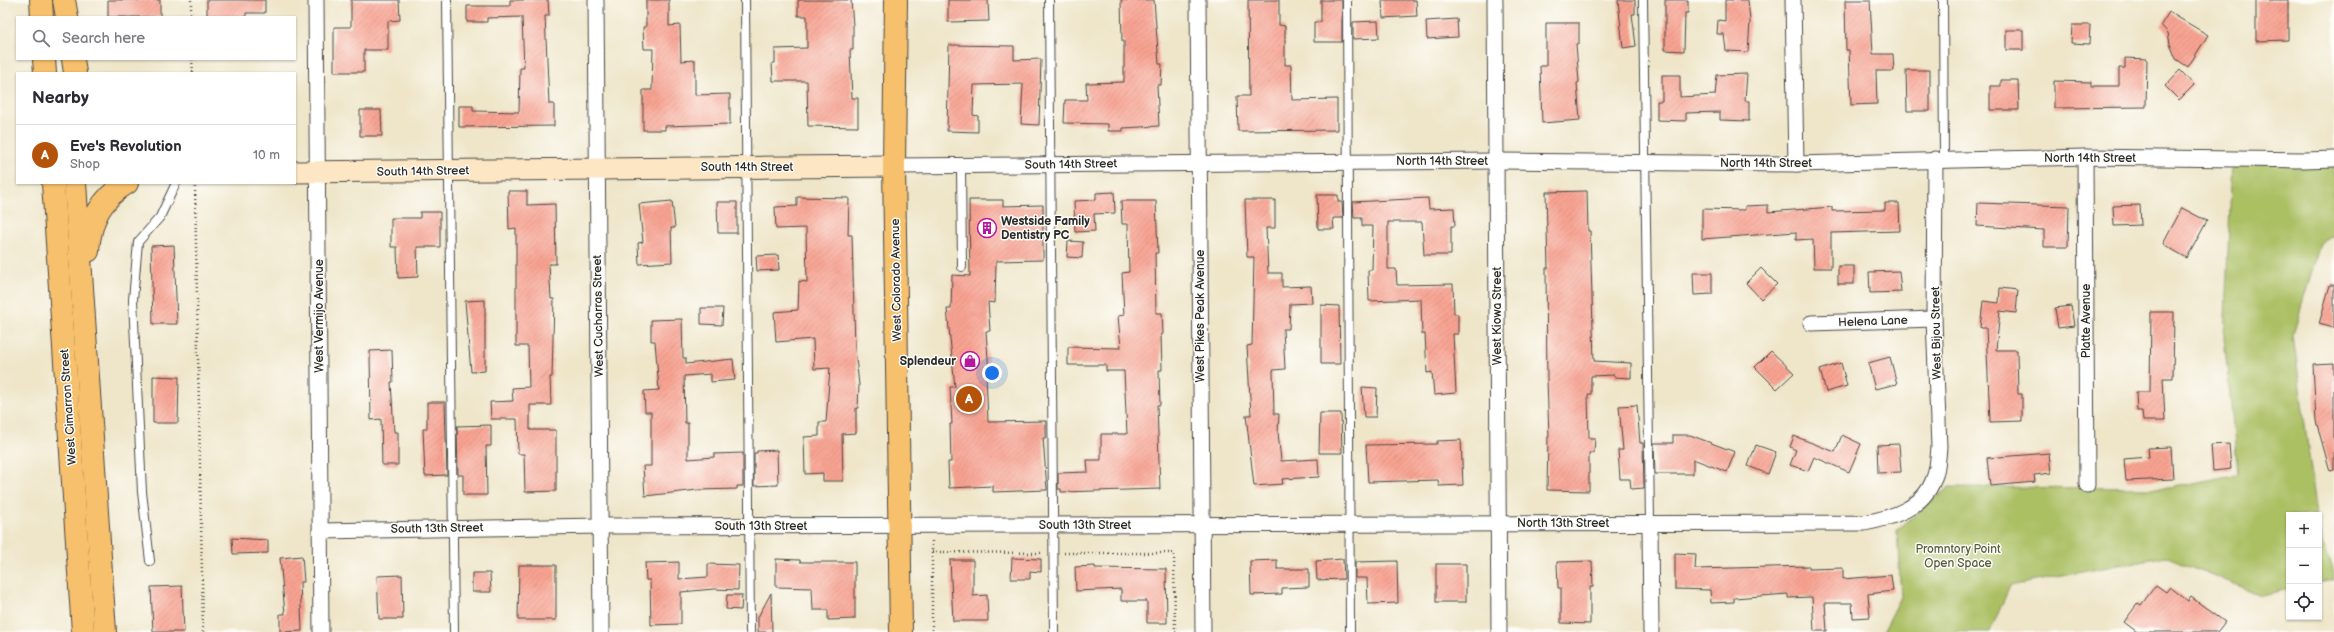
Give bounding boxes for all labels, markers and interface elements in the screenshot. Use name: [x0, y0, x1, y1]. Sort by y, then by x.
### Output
search box: [16, 16, 296, 60]
icon: search: [30, 27, 52, 49]
text: Search here: [62, 29, 145, 48]
text: Nearby: [32, 88, 89, 108]
text: Eve's Revolution: [70, 137, 182, 156]
text: A: [41, 147, 49, 163]
text: 10 m: [253, 147, 280, 163]
street label: North 14th Street: [2044, 151, 2136, 166]
street label: North 14th Street: [1396, 154, 1488, 169]
text: Shop: [70, 156, 100, 172]
street label: South 14th Street: [1025, 156, 1118, 173]
street label: North 14th Street: [1720, 156, 1812, 171]
street label: South 14th Street: [701, 160, 794, 175]
street label: South 14th Street: [377, 163, 470, 180]
place label: Westside Family Dentistry PC: [1001, 214, 1090, 243]
building icon: Westside Family Dentistry PC: [976, 217, 998, 239]
street label: West Colorado Avenue: [888, 218, 905, 342]
street label: West Pikes Peak Avenue: [1193, 250, 1208, 382]
street label: West Cucharras Street: [590, 254, 607, 377]
street label: West Vermijo Avenue: [312, 259, 327, 373]
street label: West Kiowa Street: [1490, 267, 1505, 365]
street label: Platte Avenue: [2079, 284, 2094, 358]
street label: West Bijou Street: [1928, 286, 1945, 380]
street label: Helena Lane: [1838, 313, 1908, 330]
street label: West Cimarron Street: [57, 348, 80, 465]
shop icon: Splendeur: [959, 350, 981, 372]
place label: Splendeur: [900, 354, 956, 369]
your location: [982, 363, 1002, 383]
pin: A: [956, 384, 982, 414]
map controls: [2286, 512, 2322, 620]
button: +: [2286, 512, 2322, 548]
street label: North 13th Street: [1517, 516, 1609, 531]
street label: South 13th Street: [1039, 518, 1132, 533]
street label: South 13th Street: [715, 519, 808, 534]
street label: South 13th Street: [391, 520, 484, 537]
park label: Promntory Point Open Space: [1915, 542, 2001, 571]
button: −: [2286, 548, 2322, 584]
button: locate: [2286, 584, 2322, 620]

